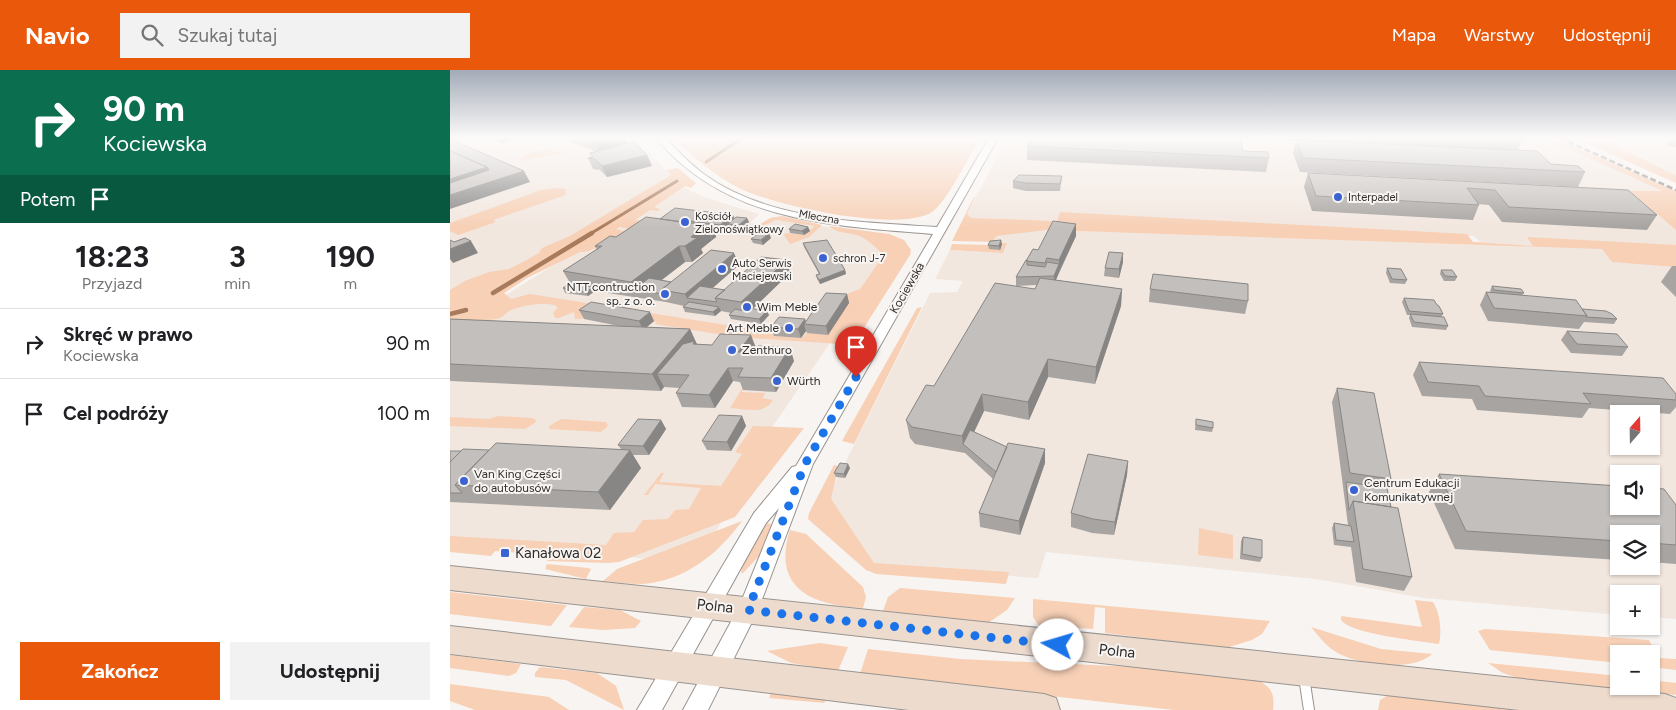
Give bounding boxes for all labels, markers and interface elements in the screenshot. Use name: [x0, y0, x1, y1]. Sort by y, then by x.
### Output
search box: [120, 13, 470, 58]
text: Navio: [25, 21, 90, 50]
icon: search: [138, 21, 166, 49]
text: Szukaj tutaj: [178, 24, 277, 47]
text: Mapa: [1392, 24, 1436, 46]
text: Warstwy: [1464, 24, 1535, 46]
text: Udostępnij: [1563, 24, 1651, 46]
text: 90 m: [103, 88, 185, 130]
icon: right: [20, 90, 85, 155]
text: Kociewska: [103, 130, 207, 157]
icon: arrive: [86, 185, 114, 213]
text: Potem: [20, 188, 76, 211]
marker: Interpadel: [1332, 191, 1344, 203]
place label: Interpadel: [1348, 191, 1398, 204]
street label: Mleczna: [798, 207, 840, 227]
place label: Kościół Zielonoświątkowy: [695, 210, 784, 236]
marker: Kościół Zielonoświątkowy: [679, 216, 691, 228]
text: 18:23: [75, 238, 149, 275]
text: 3: [229, 238, 246, 275]
text: 190: [325, 238, 375, 275]
marker: schron J-7: [817, 252, 829, 264]
place label: schron J-7: [833, 252, 885, 265]
place label: Auto Serwis Maciejewski: [732, 257, 792, 283]
street label: Kociewska: [887, 260, 927, 316]
marker: Auto Serwis Maciejewski: [716, 263, 728, 275]
text: Przyjazd: [82, 274, 142, 293]
text: min: [224, 274, 250, 293]
text: m: [343, 274, 357, 293]
place label: NTT contruction sp. z o. o.: [567, 280, 655, 308]
marker: NTT contruction sp. z o. o.: [659, 288, 671, 300]
place label: Wim Meble: [757, 300, 818, 314]
marker: Wim Meble: [741, 301, 753, 313]
place label: Art Meble: [726, 321, 779, 335]
marker: Art Meble: [783, 322, 795, 334]
text: Skręć w prawo: [63, 323, 193, 346]
pin: [835, 326, 877, 377]
icon: right: [20, 330, 48, 358]
text: 90 m: [386, 332, 430, 355]
icon: arrive: [842, 333, 870, 361]
place label: Zenthuro: [742, 343, 792, 357]
marker: Zenthuro: [726, 344, 738, 356]
text: Kociewska: [63, 346, 139, 365]
place label: Würth: [787, 374, 821, 388]
marker: Würth: [771, 375, 783, 387]
icon: arrive: [20, 400, 48, 428]
text: Cel podróży: [63, 402, 169, 425]
text: 100 m: [377, 402, 430, 425]
north arrow: [1610, 405, 1660, 455]
map controls: [1610, 405, 1660, 695]
button: sound: [1610, 465, 1660, 515]
place label: Van King Części do autobusów: [474, 467, 560, 495]
marker: Van King Części do autobusów: [458, 475, 470, 487]
place label: Centrum Edukacji Komunikatywnej: [1364, 476, 1460, 504]
marker: Centrum Edukacji Komunikatywnej: [1348, 484, 1360, 496]
button: layers: [1610, 525, 1660, 575]
place label: Kanałowa 02: [515, 544, 601, 562]
marker: Kanałowa 02: [499, 547, 511, 559]
button: +: [1610, 585, 1660, 635]
street label: Polna: [696, 595, 734, 617]
position arrow: [1031, 618, 1083, 670]
street label: Polna: [1098, 640, 1136, 662]
button: Zakończ: [20, 642, 220, 700]
button: Udostępnij: [230, 642, 430, 700]
button: −: [1610, 645, 1660, 695]

